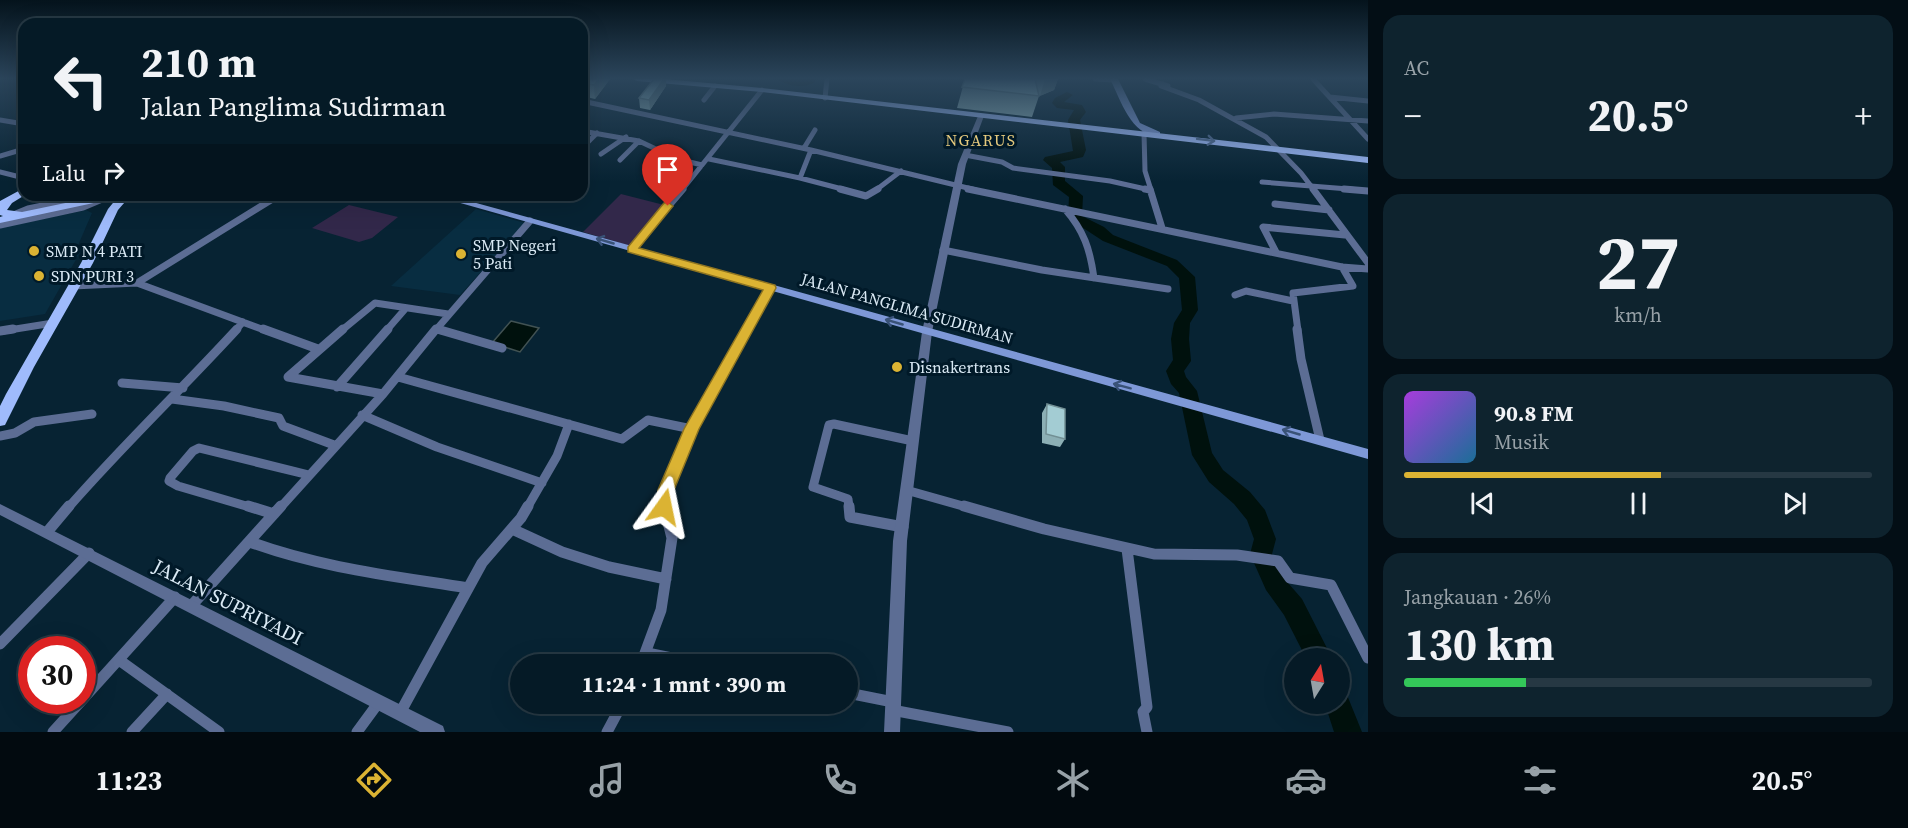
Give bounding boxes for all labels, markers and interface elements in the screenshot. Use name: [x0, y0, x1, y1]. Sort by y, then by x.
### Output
text: 210 m: [141, 33, 256, 91]
icon: left: [42, 42, 120, 120]
text: AC: [1404, 54, 1429, 82]
text: 20.5°: [1587, 84, 1689, 146]
text: Jalan Panglima Sudirman: [141, 88, 446, 125]
text: −: [1404, 93, 1422, 138]
text: +: [1855, 93, 1872, 138]
district label: NGARUS: [945, 129, 1017, 151]
one-way arrow: [1196, 134, 1216, 145]
pin: [642, 144, 693, 206]
icon: arrive: [651, 153, 684, 186]
icon: right: [97, 156, 130, 189]
text: Lalu: [42, 158, 85, 188]
text: 27: [1596, 208, 1680, 315]
place label: SMP Negeri 5 Pati: [473, 234, 556, 274]
one-way arrow: [596, 235, 615, 246]
place label: SMP N 4 PATI: [46, 240, 143, 262]
marker: SMP N 4 PATI: [27, 244, 41, 258]
marker: SMP Negeri 5 Pati: [454, 247, 468, 261]
place label: SDN PURI 3: [51, 265, 134, 287]
street label: JALAN PANGLIMA SUDIRMAN: [798, 267, 1016, 349]
marker: SDN PURI 3: [32, 269, 46, 283]
text: km/h: [1614, 301, 1662, 329]
one-way arrow: [885, 316, 904, 327]
place label: Disnakertrans: [909, 356, 1010, 378]
marker: Disnakertrans: [890, 360, 904, 374]
one-way arrow: [1113, 379, 1132, 391]
text: 90.8 FM: [1494, 398, 1573, 428]
one-way arrow: [1282, 426, 1301, 437]
text: Musik: [1494, 428, 1549, 456]
position arrow: [632, 475, 696, 539]
icon: previous: [1466, 487, 1499, 520]
icon: pause: [1622, 487, 1655, 520]
icon: next: [1778, 487, 1811, 520]
street label: JALAN SUPRIYADI: [147, 552, 308, 652]
text: Jangkauan · 26%: [1404, 583, 1551, 611]
text: 130 km: [1404, 613, 1555, 675]
speed limit sign: 30: [18, 636, 96, 714]
north arrow: [1284, 648, 1350, 714]
map controls: [1284, 648, 1350, 714]
text: 11:24 · 1 mnt · 390 m: [582, 669, 786, 699]
icon: directions: [353, 759, 395, 801]
icon: music: [586, 759, 628, 801]
icon: phone: [819, 759, 861, 801]
icon: climate: [1052, 759, 1094, 801]
icon: car: [1285, 759, 1327, 801]
icon: filters: [1519, 759, 1561, 801]
text: 11:23: [96, 762, 162, 799]
text: 20.5°: [1752, 762, 1812, 799]

